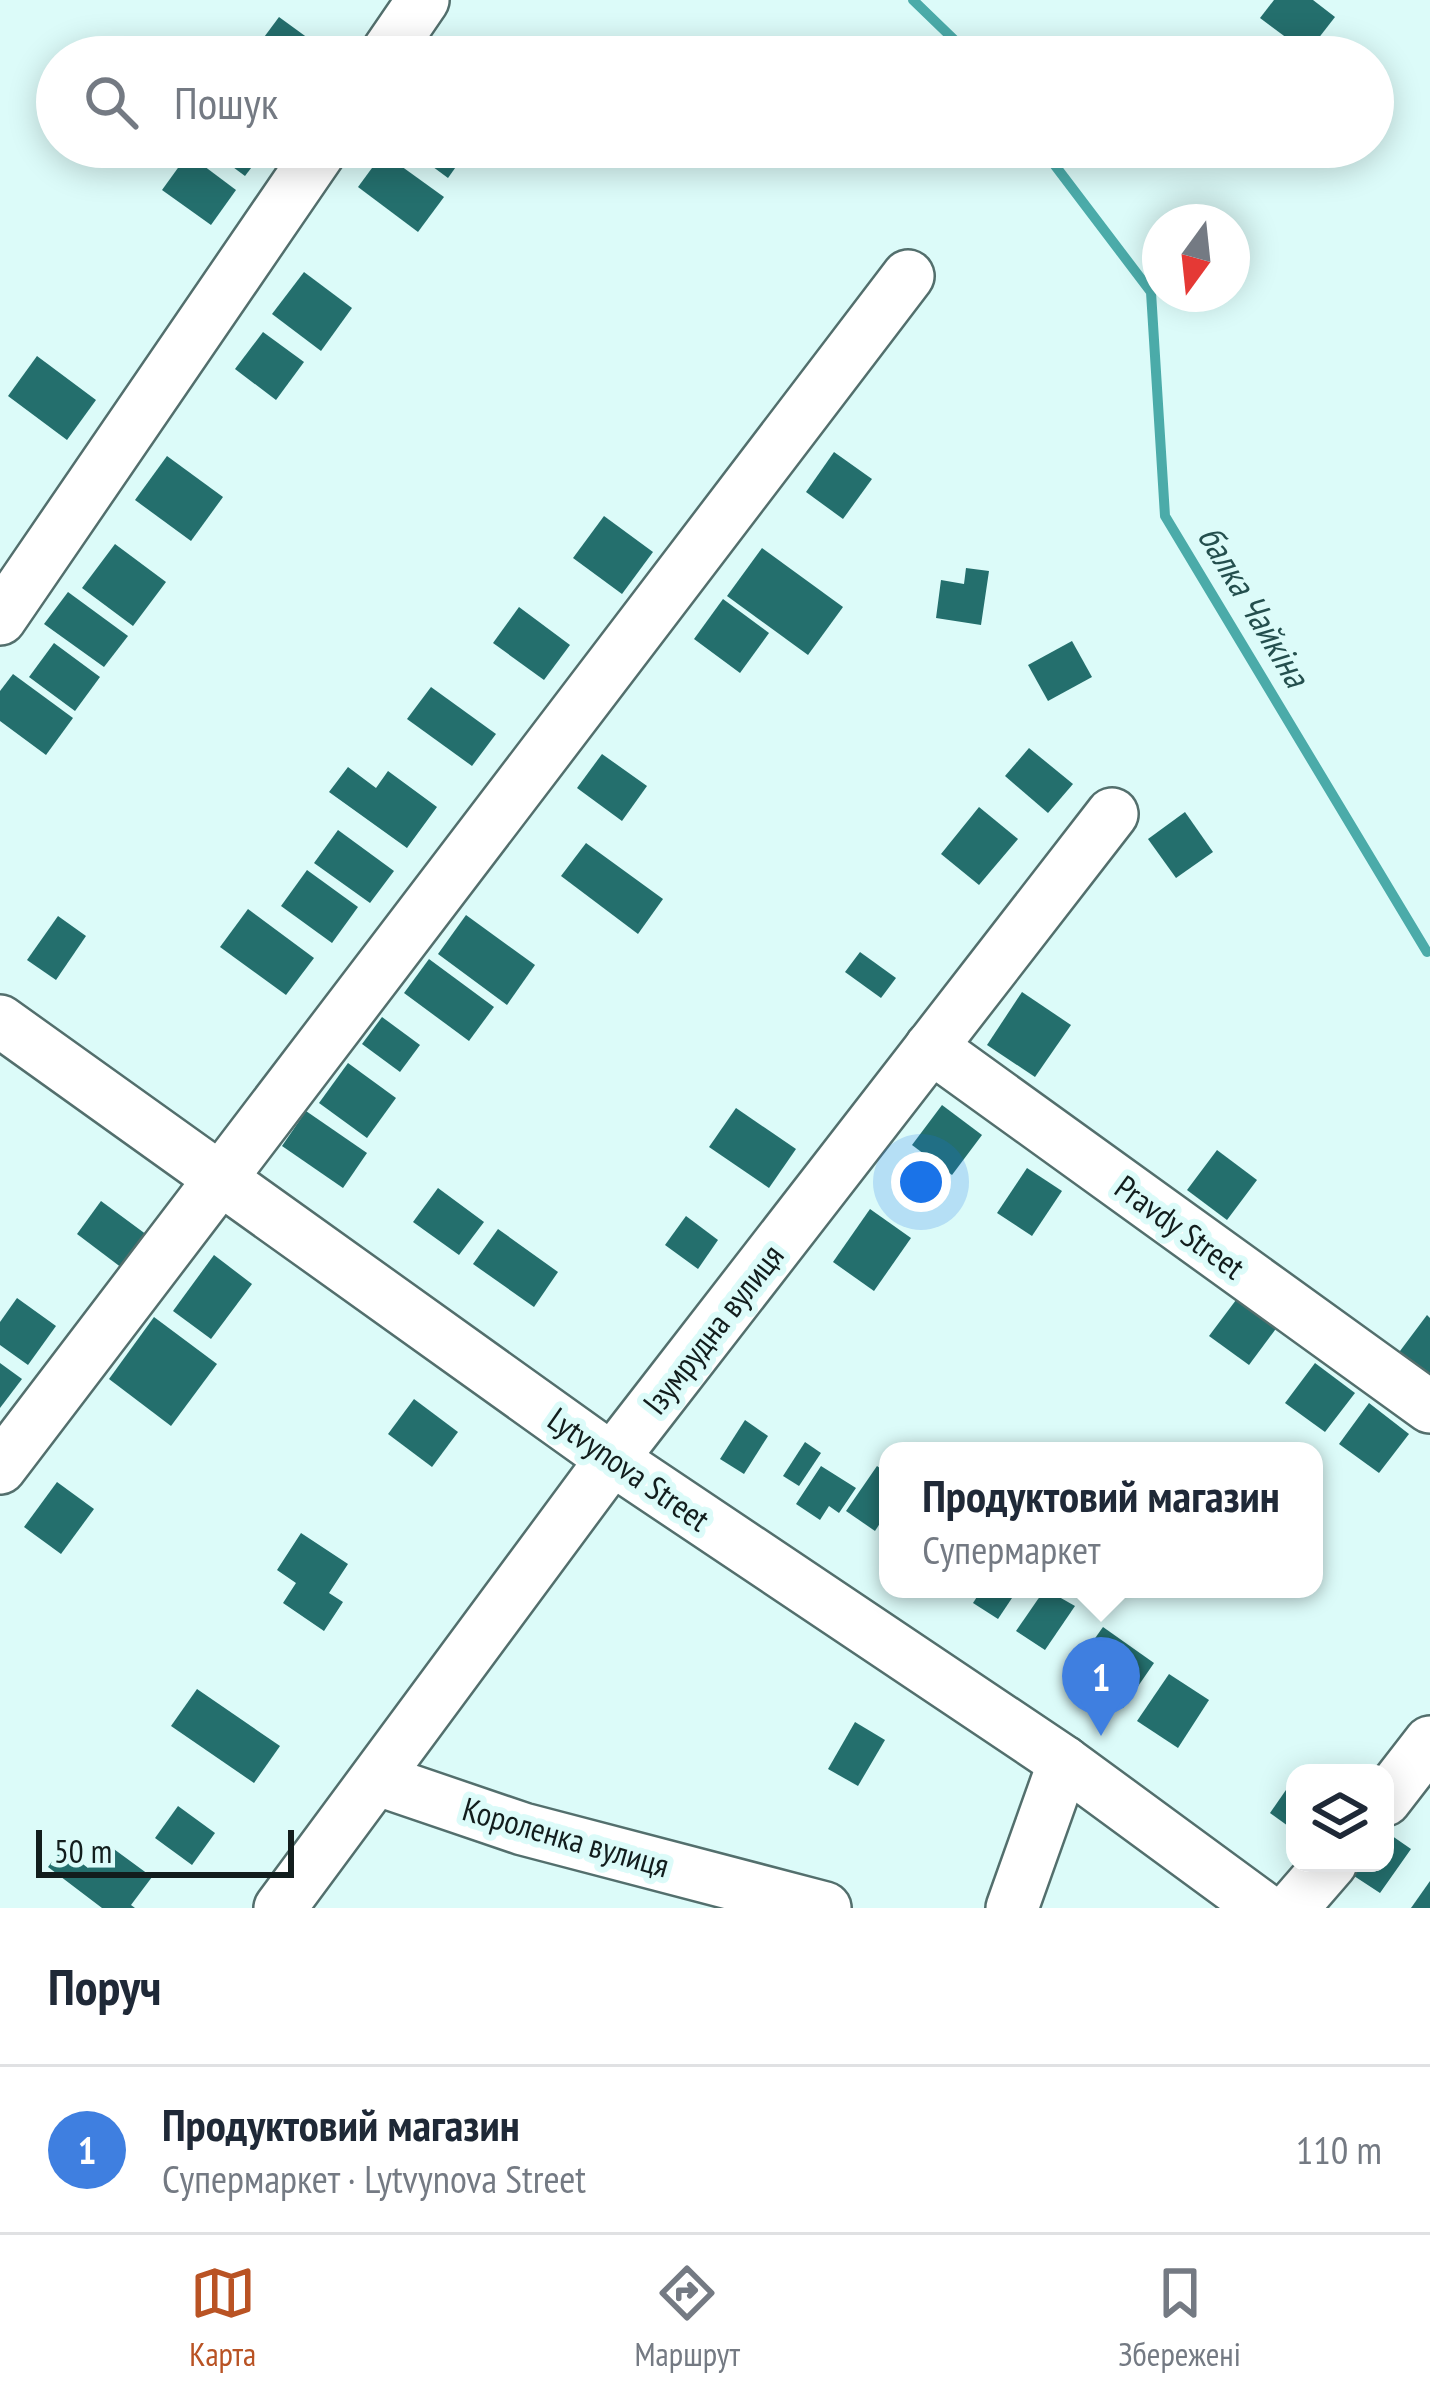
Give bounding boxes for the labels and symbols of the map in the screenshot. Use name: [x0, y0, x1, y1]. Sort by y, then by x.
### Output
north arrow: [1142, 204, 1250, 312]
water label: балка Чайкіна: [1188, 516, 1322, 696]
your location: [891, 1152, 951, 1212]
street label: Pravdy Street: [1107, 1165, 1254, 1288]
street label: Ізумрудна вулиця: [633, 1235, 792, 1422]
street label: Lytvynova Street: [540, 1397, 719, 1540]
pin: 1: [1062, 1637, 1140, 1736]
street label: Короленка вулиця: [458, 1787, 674, 1886]
scale bar: [36, 1824, 294, 1877]

